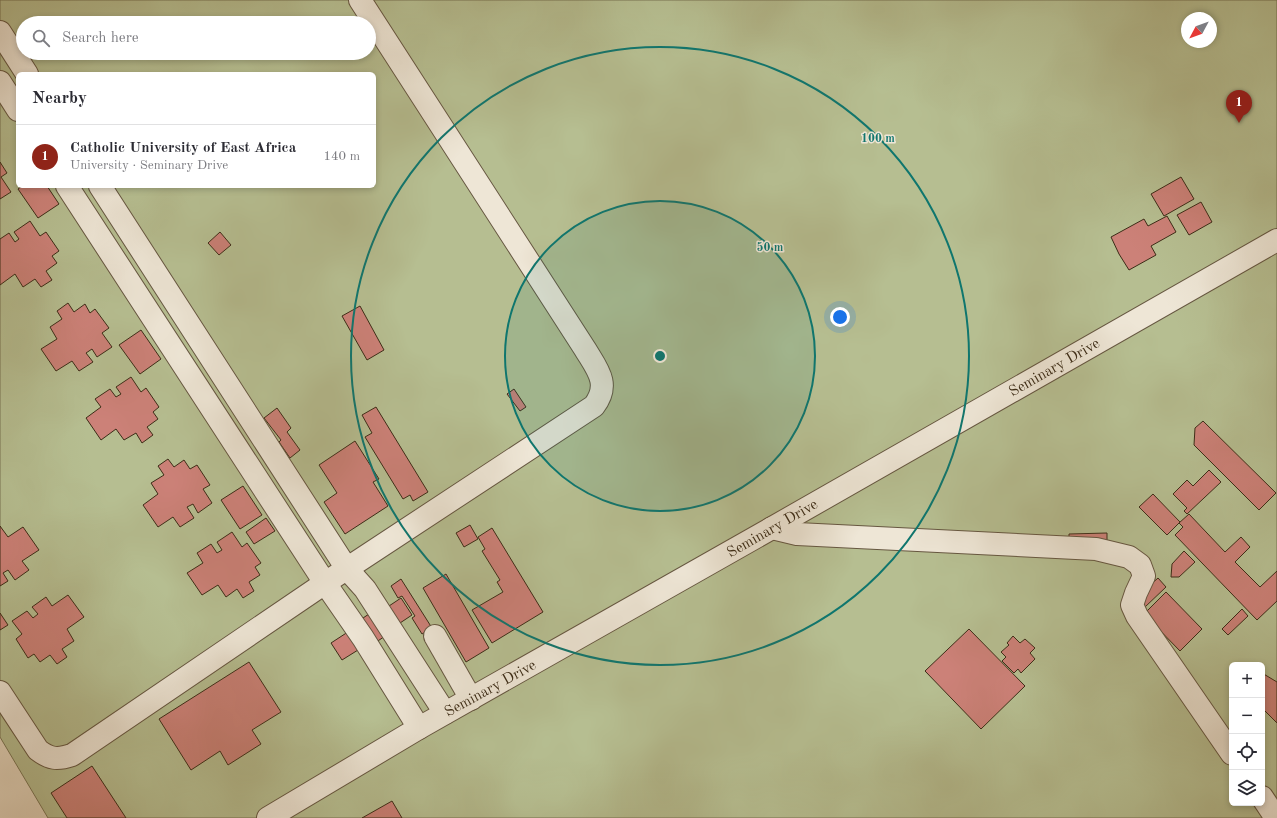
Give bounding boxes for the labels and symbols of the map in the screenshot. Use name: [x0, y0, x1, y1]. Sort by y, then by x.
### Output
north arrow: [1181, 12, 1217, 48]
pin: 1: [1226, 90, 1252, 123]
text: 100 m: [861, 133, 895, 145]
text: 50 m: [757, 241, 784, 254]
your location: [830, 307, 850, 327]
street label: Seminary Drive: [1007, 336, 1103, 400]
centre of rings: [653, 349, 667, 363]
street label: Seminary Drive: [725, 497, 821, 561]
street label: Seminary Drive: [442, 658, 539, 721]

